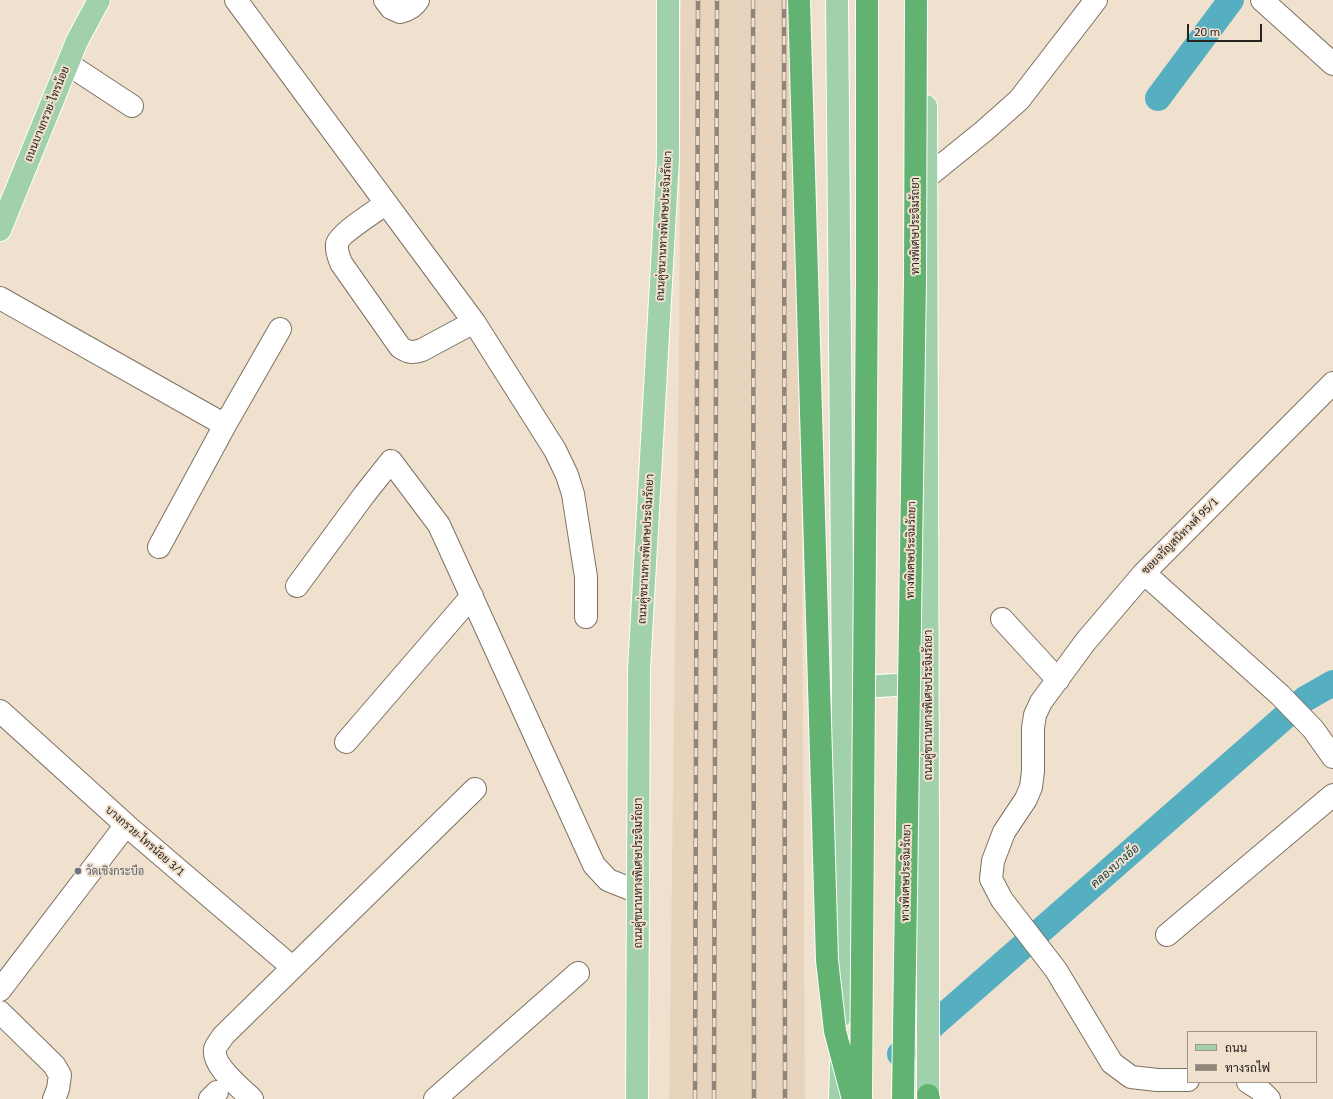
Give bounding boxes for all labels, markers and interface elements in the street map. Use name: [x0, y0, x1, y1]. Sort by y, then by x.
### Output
scale bar: [1189, 16, 1264, 42]
text: 20 m: [1194, 23, 1220, 39]
street label: ถนนบางกรวย-ไทรน้อย: [22, 64, 72, 164]
street label: ถนนคู่ขนานทางพิเศษประจิมรัถยา: [653, 151, 675, 301]
street label: ทางพิเศษประจิมรัถยา: [908, 177, 922, 275]
street label: ถนนคู่ขนานทางพิเศษประจิมรัถยา: [635, 474, 657, 624]
street label: ซอยจรัญสนิทวงศ์ 95/1: [1139, 495, 1221, 577]
street label: ทางพิเศษประจิมรัถยา: [904, 501, 918, 599]
street label: ถนนคู่ขนานทางพิเศษประจิมรัถยา: [921, 630, 935, 780]
street label: ถนนคู่ขนานทางพิเศษประจิมรัถยา: [631, 798, 645, 948]
street label: บางกรวย-ไทรน้อย 3/1: [103, 803, 187, 879]
street label: ทางพิเศษประจิมรัถยา: [899, 824, 913, 922]
water label: คลองบางอ้อ: [1088, 841, 1142, 891]
place label: วัดเชิงกระบือ: [86, 864, 144, 878]
marker: วัดเชิงกระบือ: [73, 866, 83, 876]
legend: [1187, 1031, 1317, 1083]
text: ถนน: [1225, 1039, 1247, 1055]
text: ทางรถไฟ: [1225, 1059, 1270, 1075]

